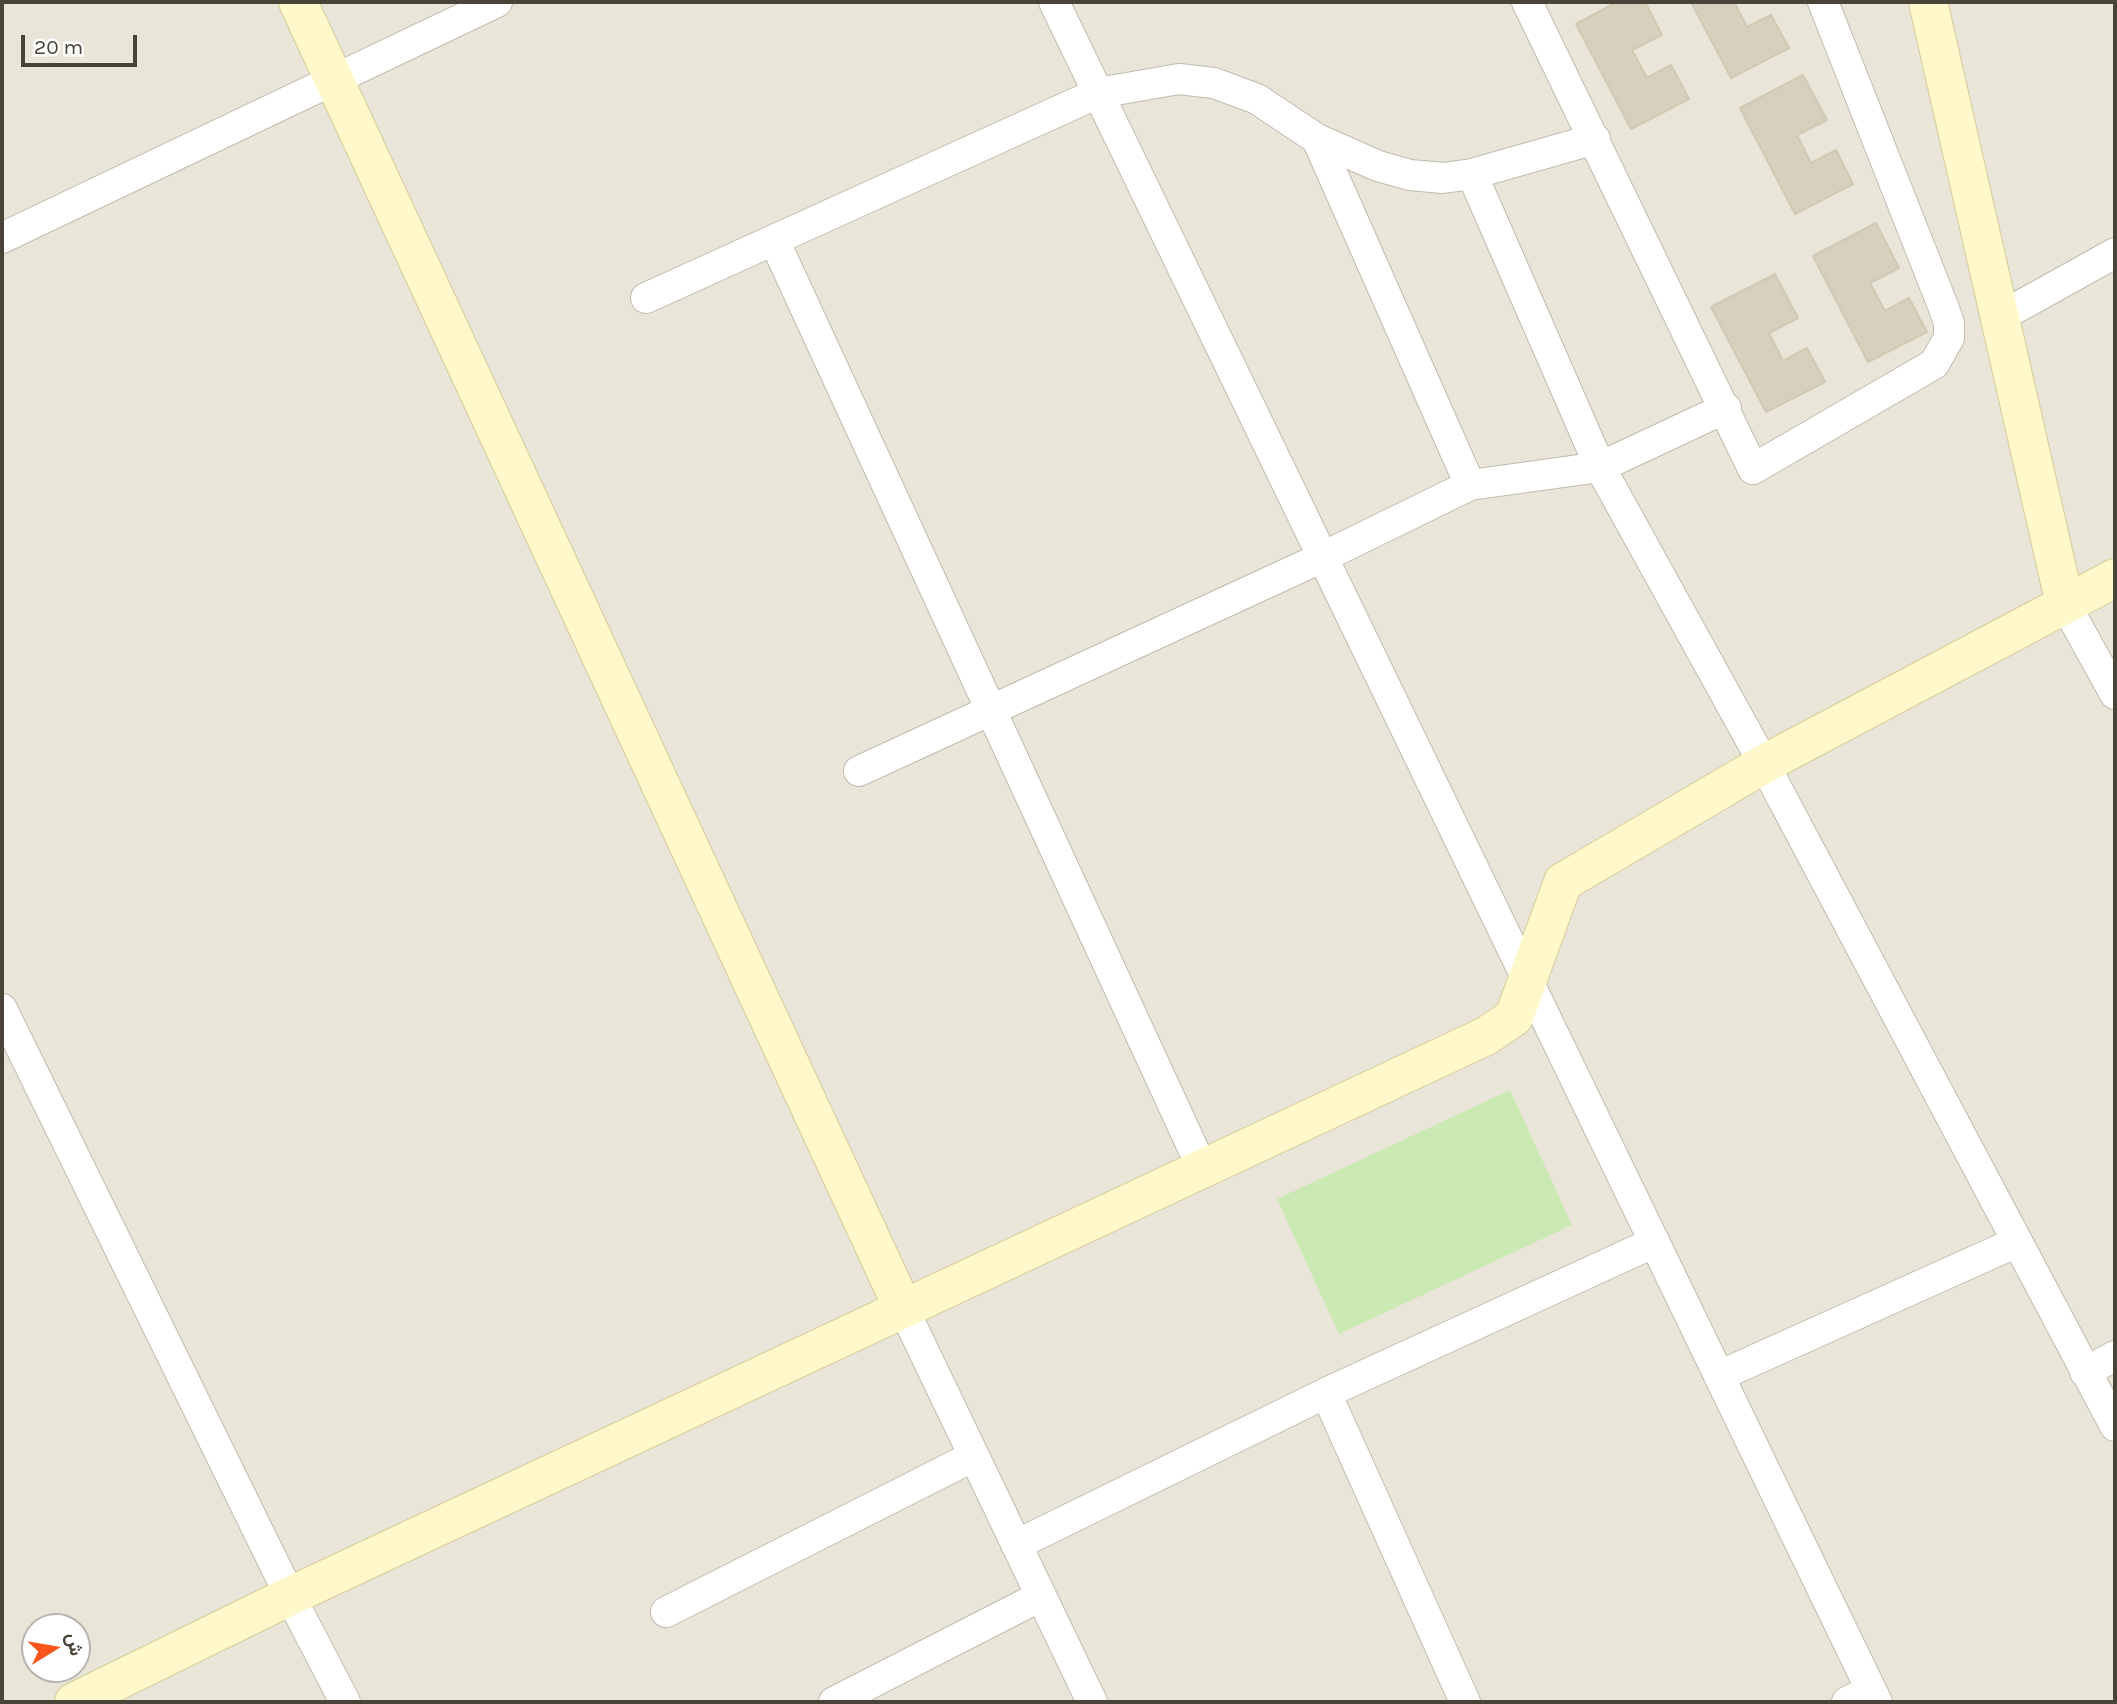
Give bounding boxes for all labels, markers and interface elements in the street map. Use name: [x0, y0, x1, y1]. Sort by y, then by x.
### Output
scale bar: [24, 21, 140, 65]
text: 20 m: [34, 35, 83, 59]
north arrow: [21, 1613, 91, 1683]
text: ش: [62, 1631, 88, 1658]

